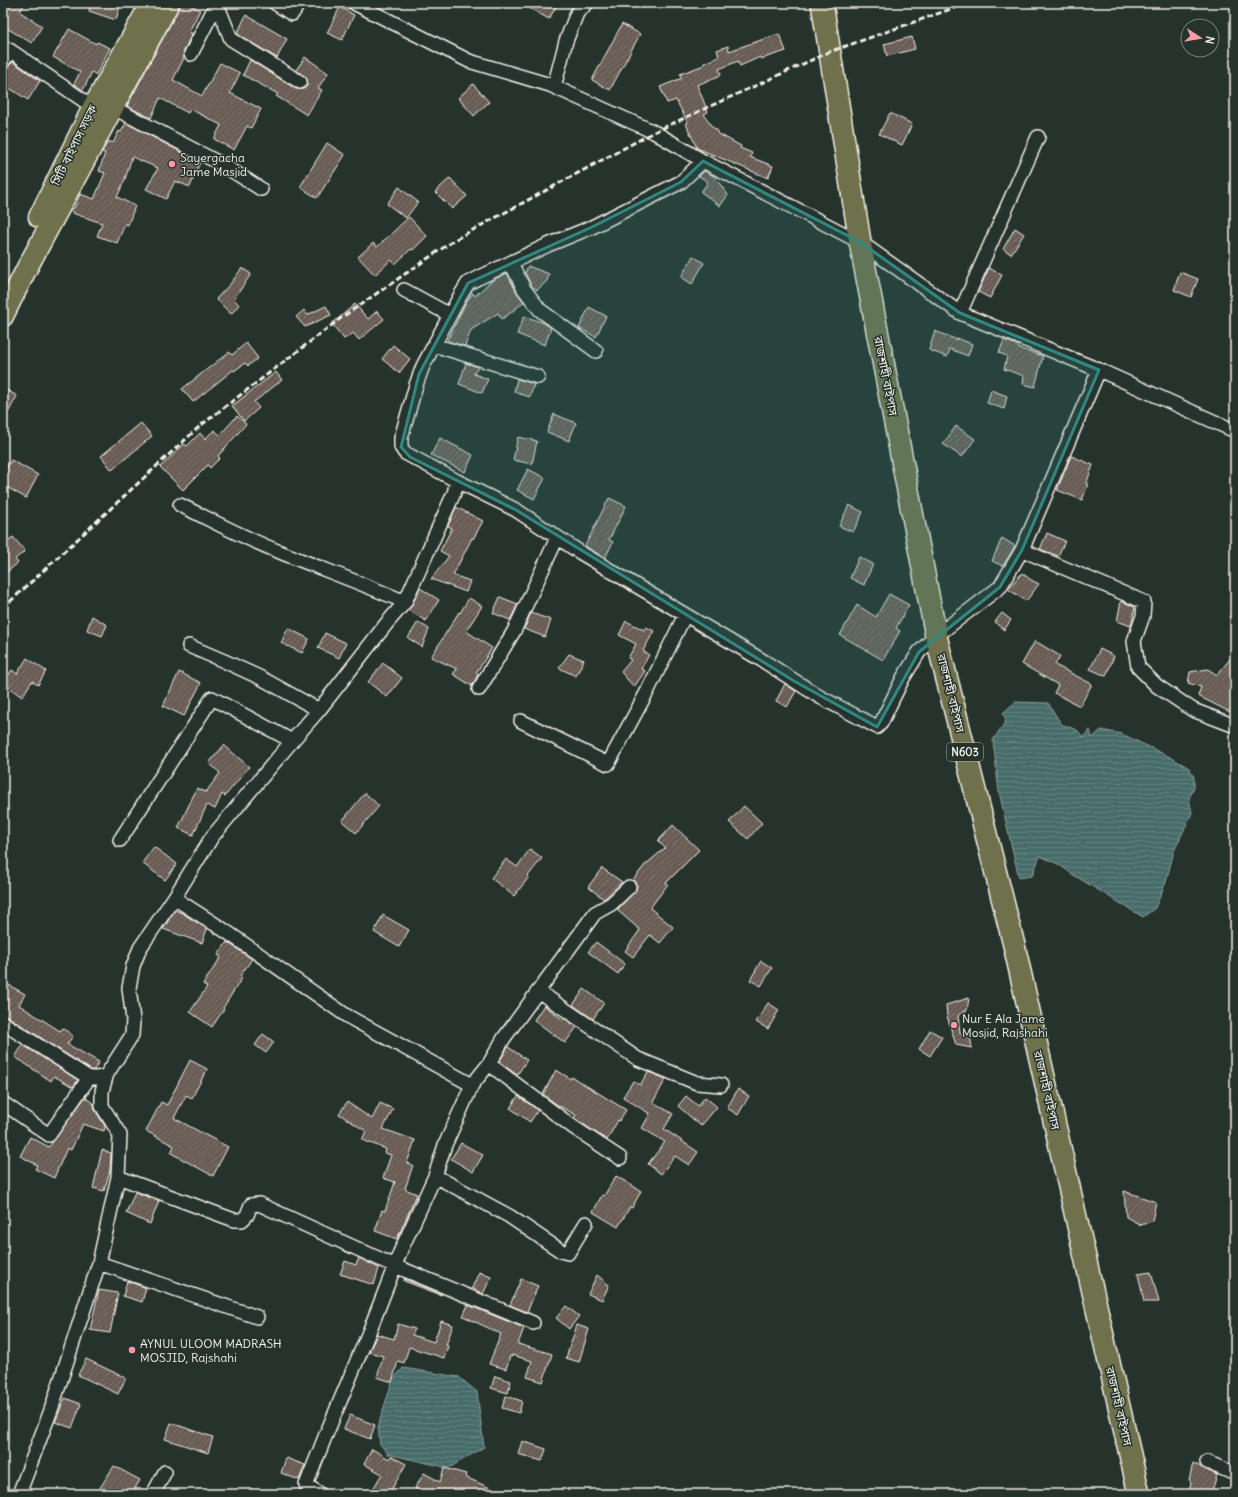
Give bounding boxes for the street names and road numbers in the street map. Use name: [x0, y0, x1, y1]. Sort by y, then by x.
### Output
street label: সিটি বাইপাস সড়ক: [48, 102, 100, 189]
street label: রাজশাহী বাইপাস: [871, 334, 901, 417]
street label: রাজশাহী বাইপাস: [934, 651, 968, 734]
road number: N603: [947, 743, 983, 761]
street label: রাজশাহী বাইপাস: [1030, 1048, 1063, 1131]
street label: রাজশাহী বাইপাস: [1102, 1364, 1135, 1447]

